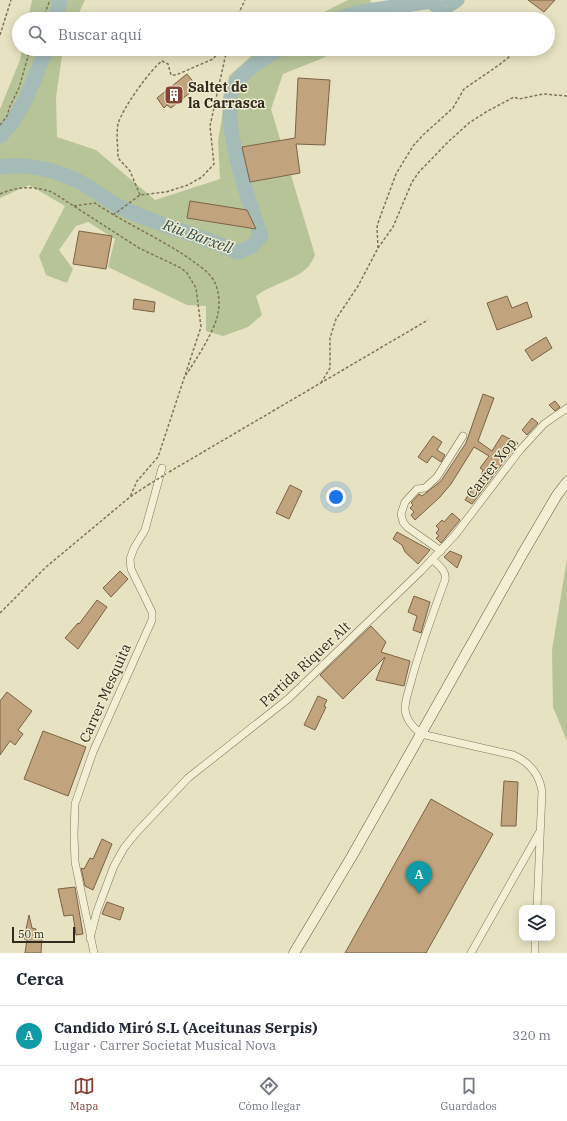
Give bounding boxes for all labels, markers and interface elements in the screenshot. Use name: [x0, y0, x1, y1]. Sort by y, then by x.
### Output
search box: [12, 12, 555, 56]
icon: search: [26, 23, 48, 45]
text: Buscar aquí: [58, 25, 142, 44]
place label: Saltet de la Carrasca: [188, 78, 265, 112]
building icon: Saltet de la Carrasca: [163, 84, 185, 106]
water label: Riu Barxell: [160, 214, 236, 258]
street label: Carrer Xop: [462, 434, 520, 502]
your location: [326, 487, 346, 507]
street label: Partida Riquer Alt: [256, 617, 354, 711]
street label: Carrer Mesquita: [75, 640, 135, 745]
pin: A: [406, 861, 432, 894]
map controls: [519, 905, 555, 941]
button: layers: [519, 905, 555, 941]
scale bar: [12, 925, 75, 944]
text: 50 m: [18, 927, 44, 941]
text: Cerca: [16, 968, 64, 990]
text: Candido Miró S.L (Aceitunas Serpis): [54, 1018, 317, 1037]
text: A: [24, 1027, 34, 1044]
text: 320 m: [512, 1027, 551, 1044]
text: Lugar · Carrer Societat Musical Nova: [54, 1037, 276, 1054]
tab: Mapa: [70, 1075, 98, 1113]
tab: Cómo llegar: [239, 1075, 300, 1113]
tab: Guardados: [440, 1075, 497, 1113]

